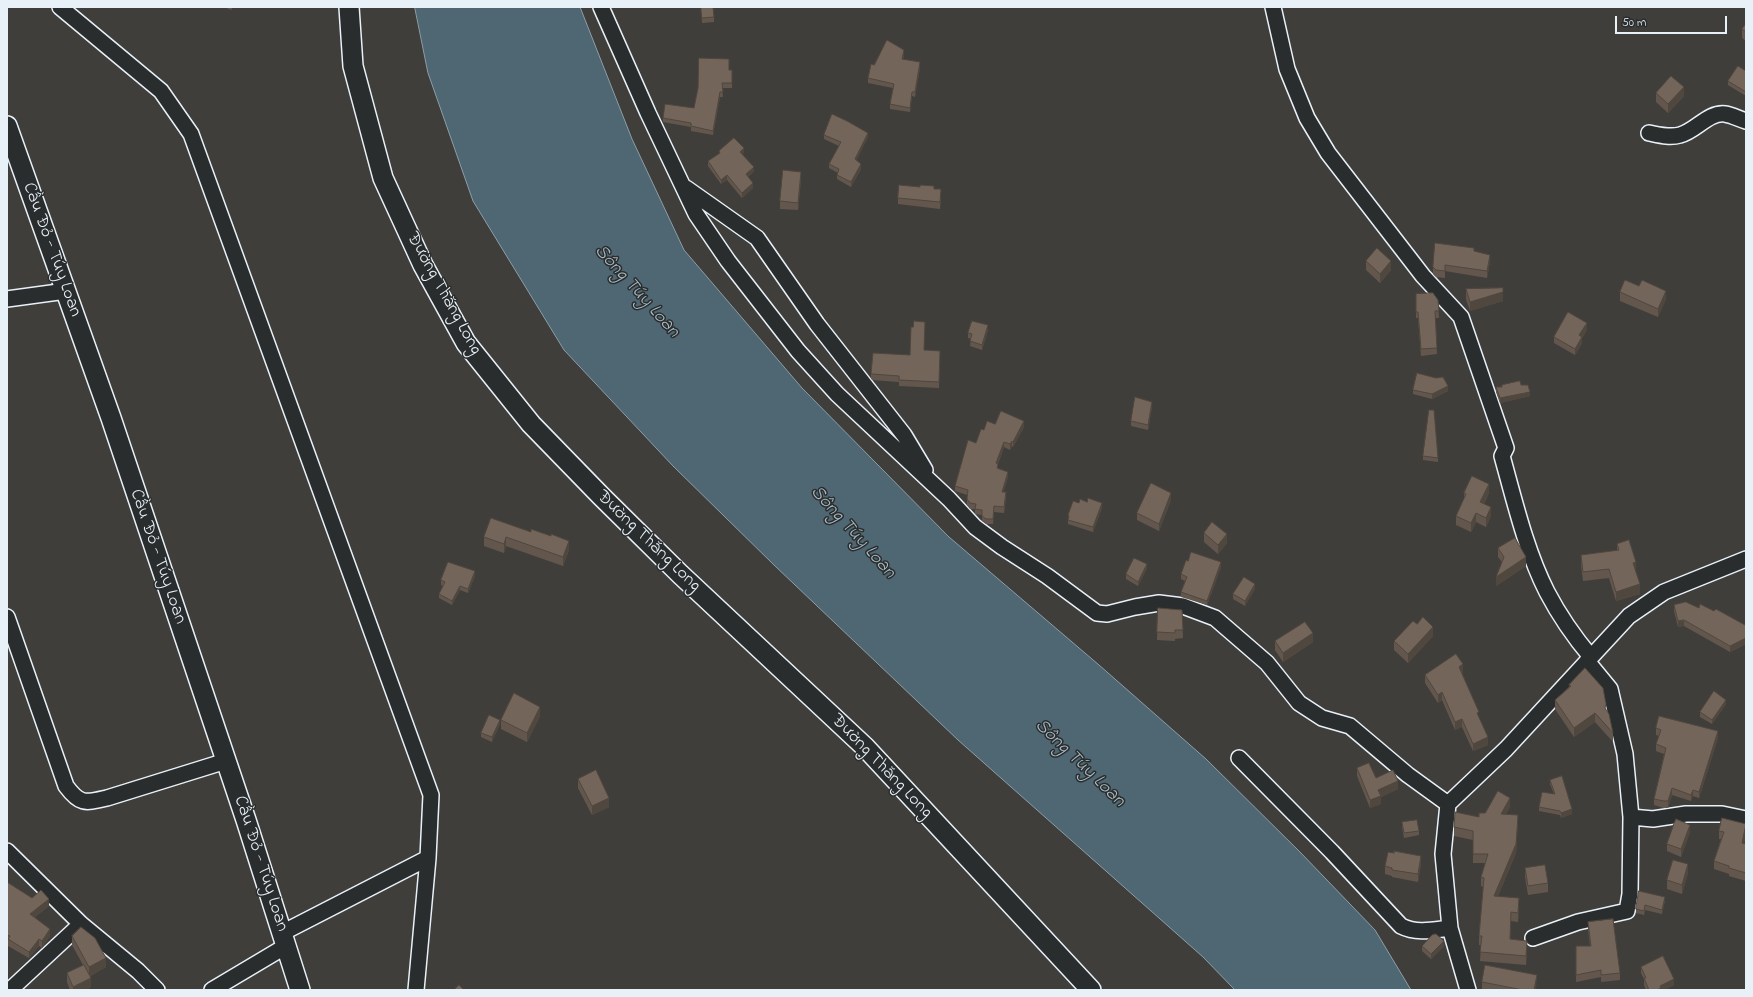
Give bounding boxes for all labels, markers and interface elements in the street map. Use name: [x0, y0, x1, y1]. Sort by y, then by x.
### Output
scale bar: [1617, 8, 1729, 34]
text: 50 m: [1622, 14, 1646, 32]
street label: Cầu Đỏ - Túy Loan: [17, 180, 85, 320]
street label: Đường Thăng Long: [400, 229, 486, 359]
water label: Sông Túy Loan: [588, 241, 684, 343]
water label: Sông Túy Loan: [804, 482, 900, 584]
street label: Cầu Đỏ - Túy Loan: [124, 487, 190, 627]
street label: Đường Thăng Long: [591, 487, 705, 597]
street label: Đường Thăng Long: [826, 710, 936, 824]
water label: Sông Túy Loan: [1029, 715, 1129, 813]
street label: Cầu Đỏ - Túy Loan: [228, 793, 292, 935]

